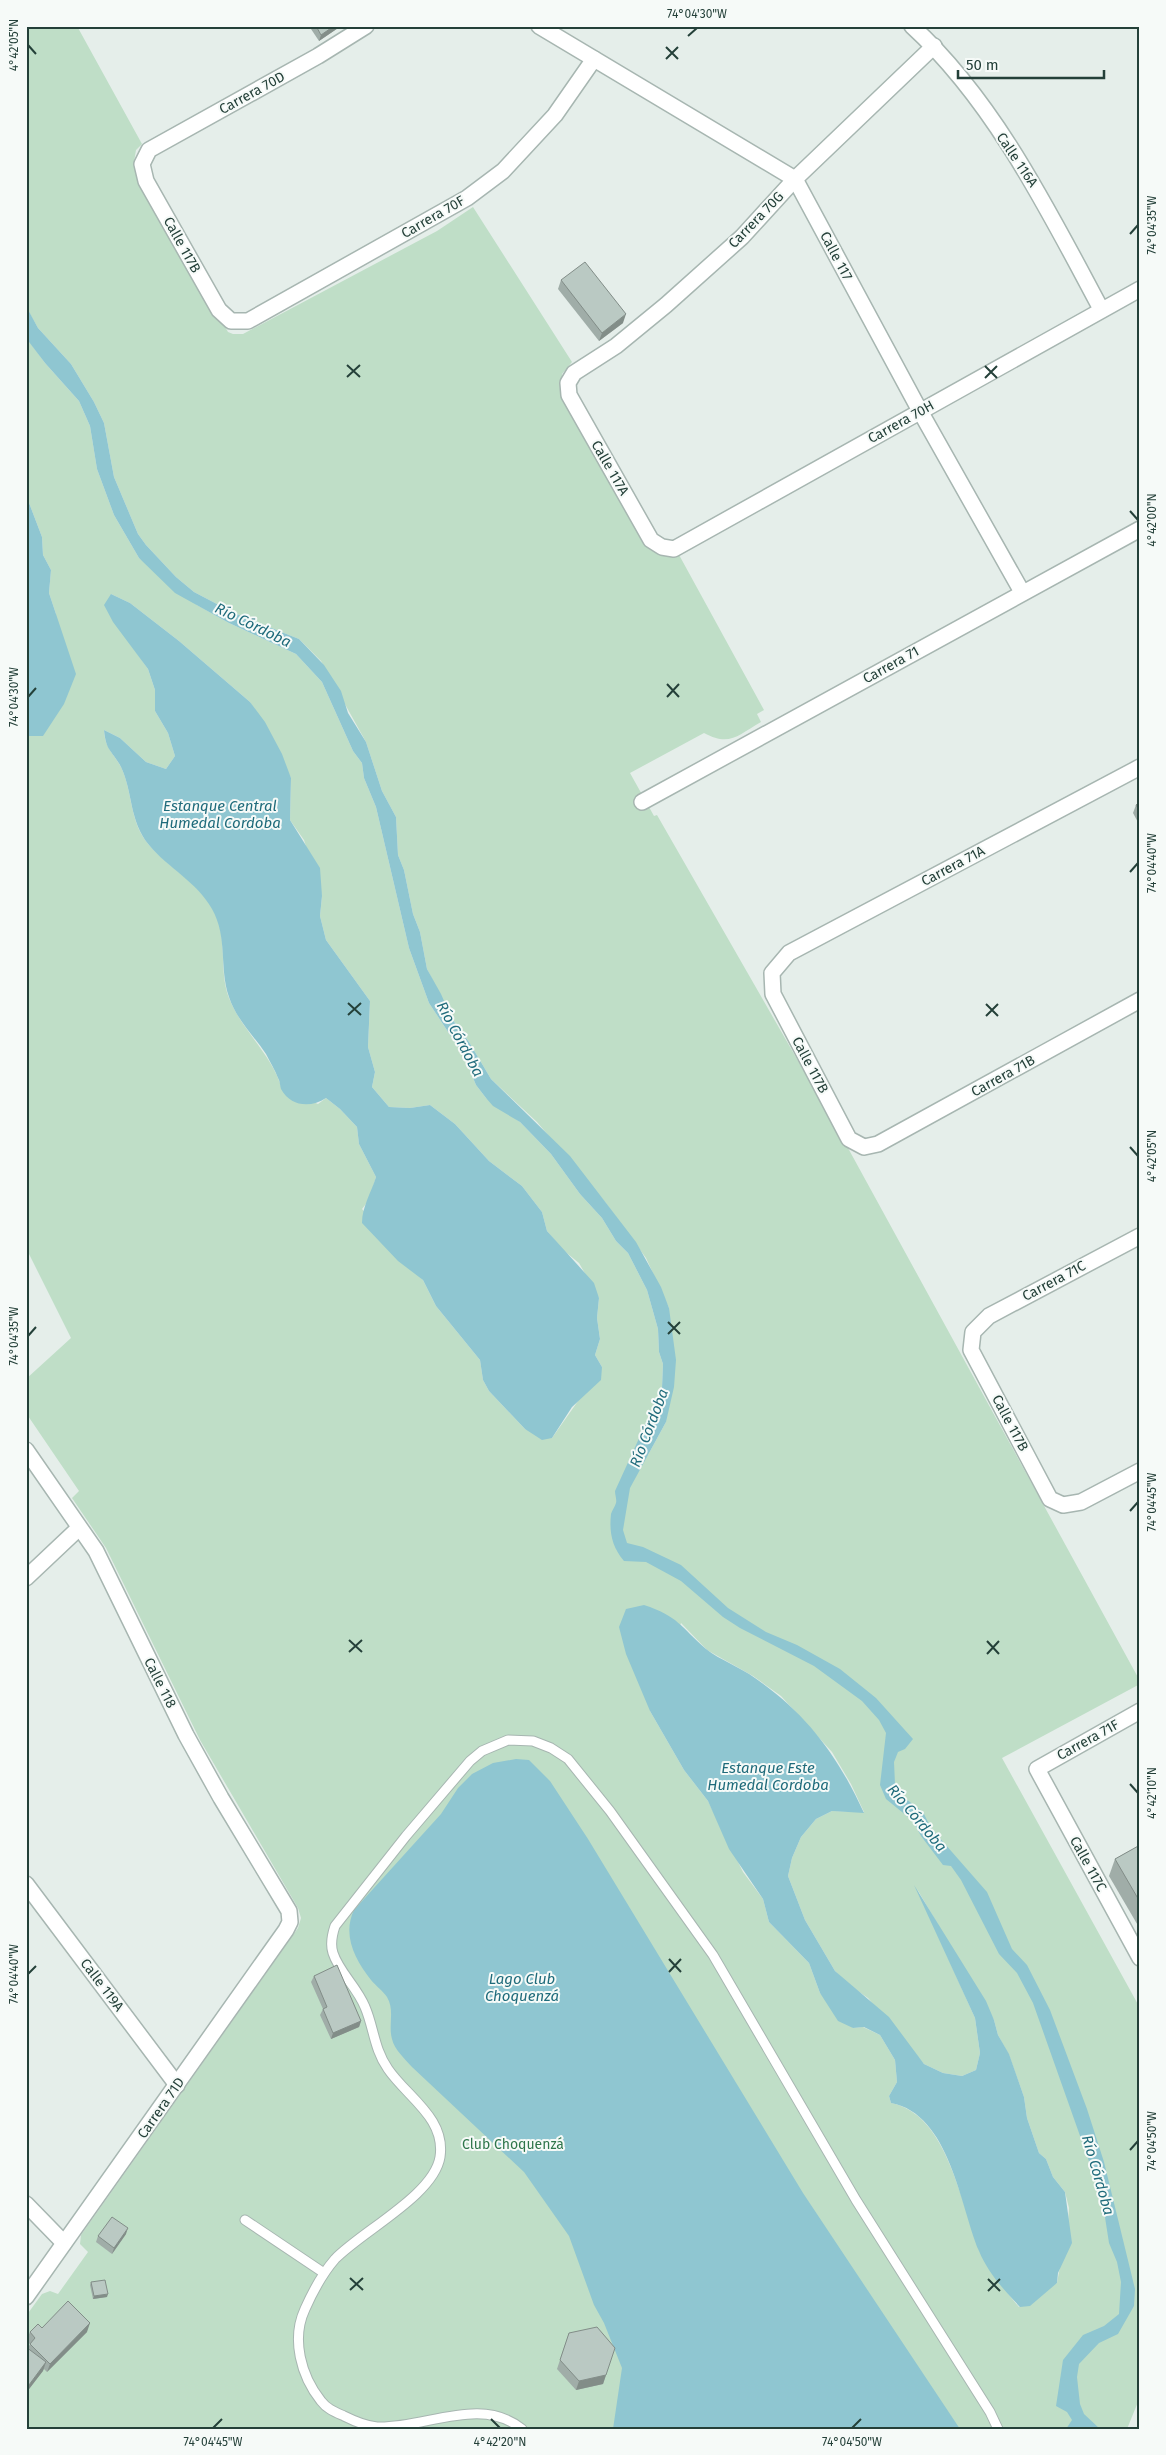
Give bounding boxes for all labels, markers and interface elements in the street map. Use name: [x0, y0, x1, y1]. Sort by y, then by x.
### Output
text: 74°04'30"W: [667, 7, 727, 21]
text: 4°42'05"N: [7, 19, 21, 71]
scale bar: [958, 48, 1105, 80]
text: 50 m: [966, 56, 999, 74]
street label: Carrera 70D: [216, 68, 288, 118]
street label: Calle 116A: [993, 130, 1041, 190]
street label: Carrera 70G: [725, 188, 787, 252]
street label: Carrera 70F: [398, 192, 468, 242]
text: 74°04'35"W: [1145, 195, 1159, 254]
street label: Calle 117B: [160, 214, 204, 276]
street label: Calle 117: [816, 229, 856, 283]
street label: Carrera 70H: [865, 397, 937, 447]
street label: Calle 117A: [588, 438, 632, 498]
text: 4°42'00"N: [1145, 493, 1159, 547]
water label: Río Córdoba: [212, 599, 294, 651]
street label: Carrera 71: [860, 643, 922, 687]
text: 74°04'30"W: [7, 667, 21, 727]
water label: Estanque Central Humedal Cordoba: [159, 797, 281, 832]
text: 74°04'40"W: [1145, 833, 1159, 893]
street label: Carrera 71A: [918, 842, 988, 890]
water label: Río Córdoba: [433, 998, 487, 1080]
street label: Calle 117B: [788, 1034, 832, 1096]
street label: Carrera 71B: [968, 1052, 1038, 1100]
text: 4°42'05"N: [1145, 1130, 1159, 1182]
street label: Carrera 71C: [1019, 1257, 1089, 1305]
text: 74°04'35"W: [7, 1306, 21, 1365]
water label: Río Córdoba: [626, 1386, 672, 1470]
street label: Calle 117B: [988, 1392, 1032, 1454]
text: 74°04'45"W: [1145, 1473, 1159, 1531]
street label: Calle 118: [140, 1655, 180, 1711]
street label: Carrera 71F: [1054, 1716, 1122, 1764]
water label: Estanque Este Humedal Cordoba: [707, 1759, 829, 1794]
text: 4°42'10"N: [1145, 1767, 1159, 1819]
water label: Río Córdoba: [884, 1781, 950, 1855]
street label: Calle 117C: [1066, 1833, 1110, 1895]
text: 74°04'40"W: [7, 1944, 21, 2004]
street label: Calle 119A: [77, 1955, 127, 2015]
water label: Lago Club Choquenzá: [485, 1970, 559, 2005]
street label: Carrera 71D: [134, 2074, 188, 2142]
text: 74°04'50"W: [1145, 2111, 1159, 2171]
water label: Río Córdoba: [1078, 2133, 1118, 2217]
park label: Club Choquenzá: [462, 2136, 564, 2153]
text: 74°04'45"W: [184, 2435, 242, 2449]
text: 4°42'20"N: [474, 2435, 526, 2449]
text: 74°04'50"W: [822, 2435, 882, 2449]

